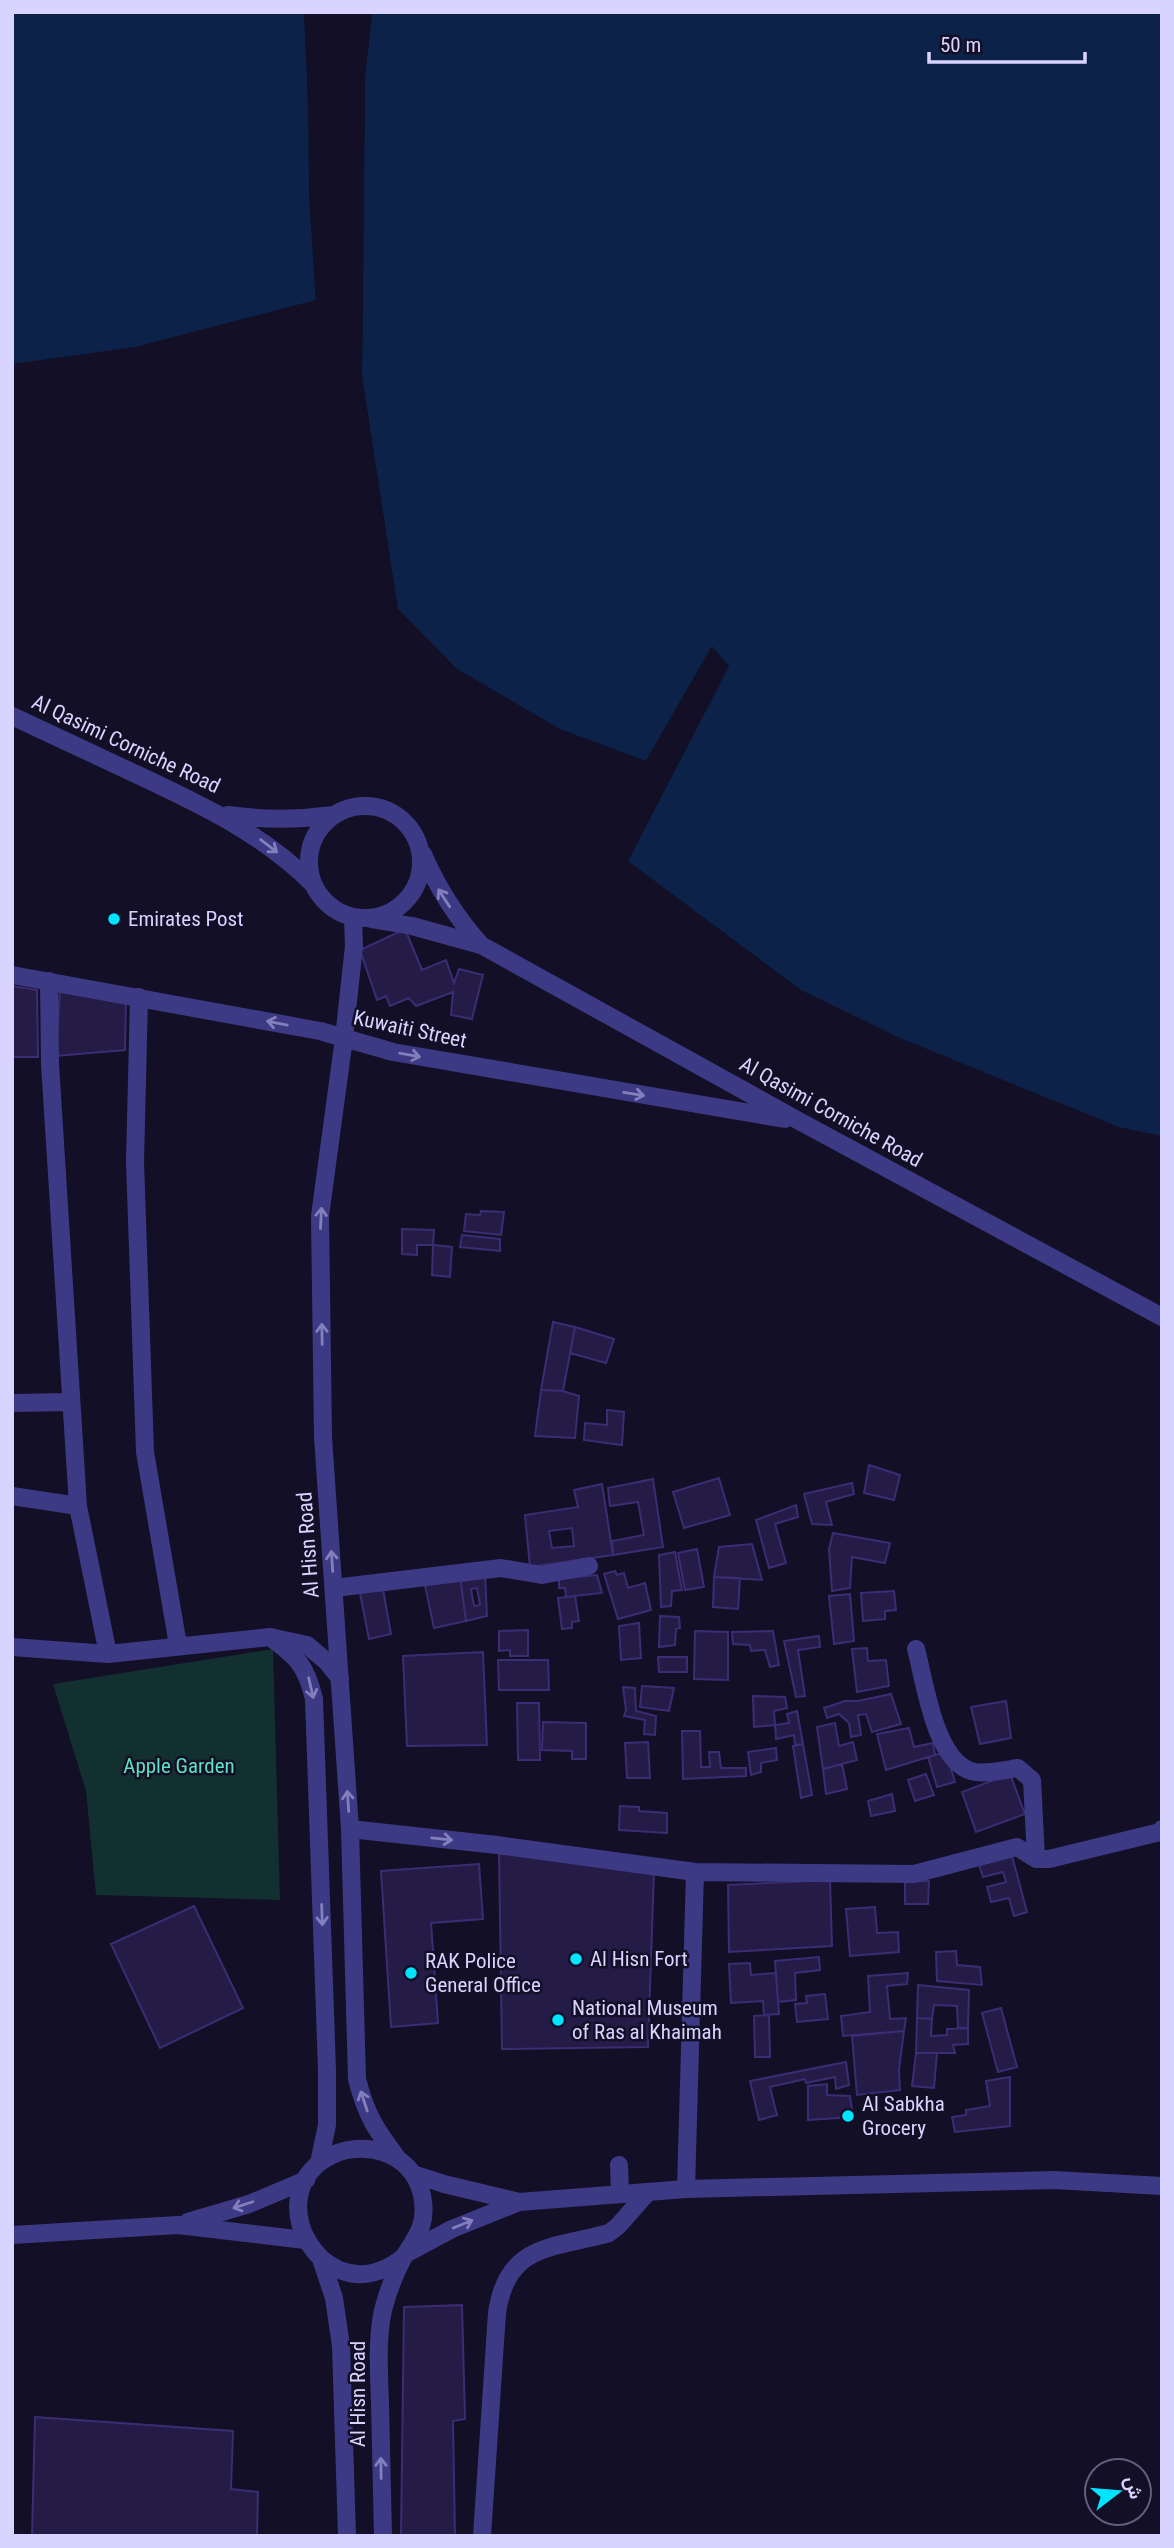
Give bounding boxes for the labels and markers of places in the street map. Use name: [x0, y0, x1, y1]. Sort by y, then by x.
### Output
place label: Emirates Post: [128, 907, 243, 931]
marker: Emirates Post: [106, 911, 122, 927]
place label: Al Hisn Fort: [590, 1947, 688, 1971]
place label: RAK Police General Office: [425, 1949, 541, 1997]
marker: Al Hisn Fort: [568, 1951, 584, 1967]
marker: RAK Police General Office: [403, 1965, 419, 1981]
place label: National Museum of Ras al Khaimah: [572, 1996, 722, 2044]
marker: National Museum of Ras al Khaimah: [550, 2012, 566, 2028]
place label: Al Sabkha Grocery: [862, 2092, 945, 2140]
marker: Al Sabkha Grocery: [840, 2108, 856, 2124]

